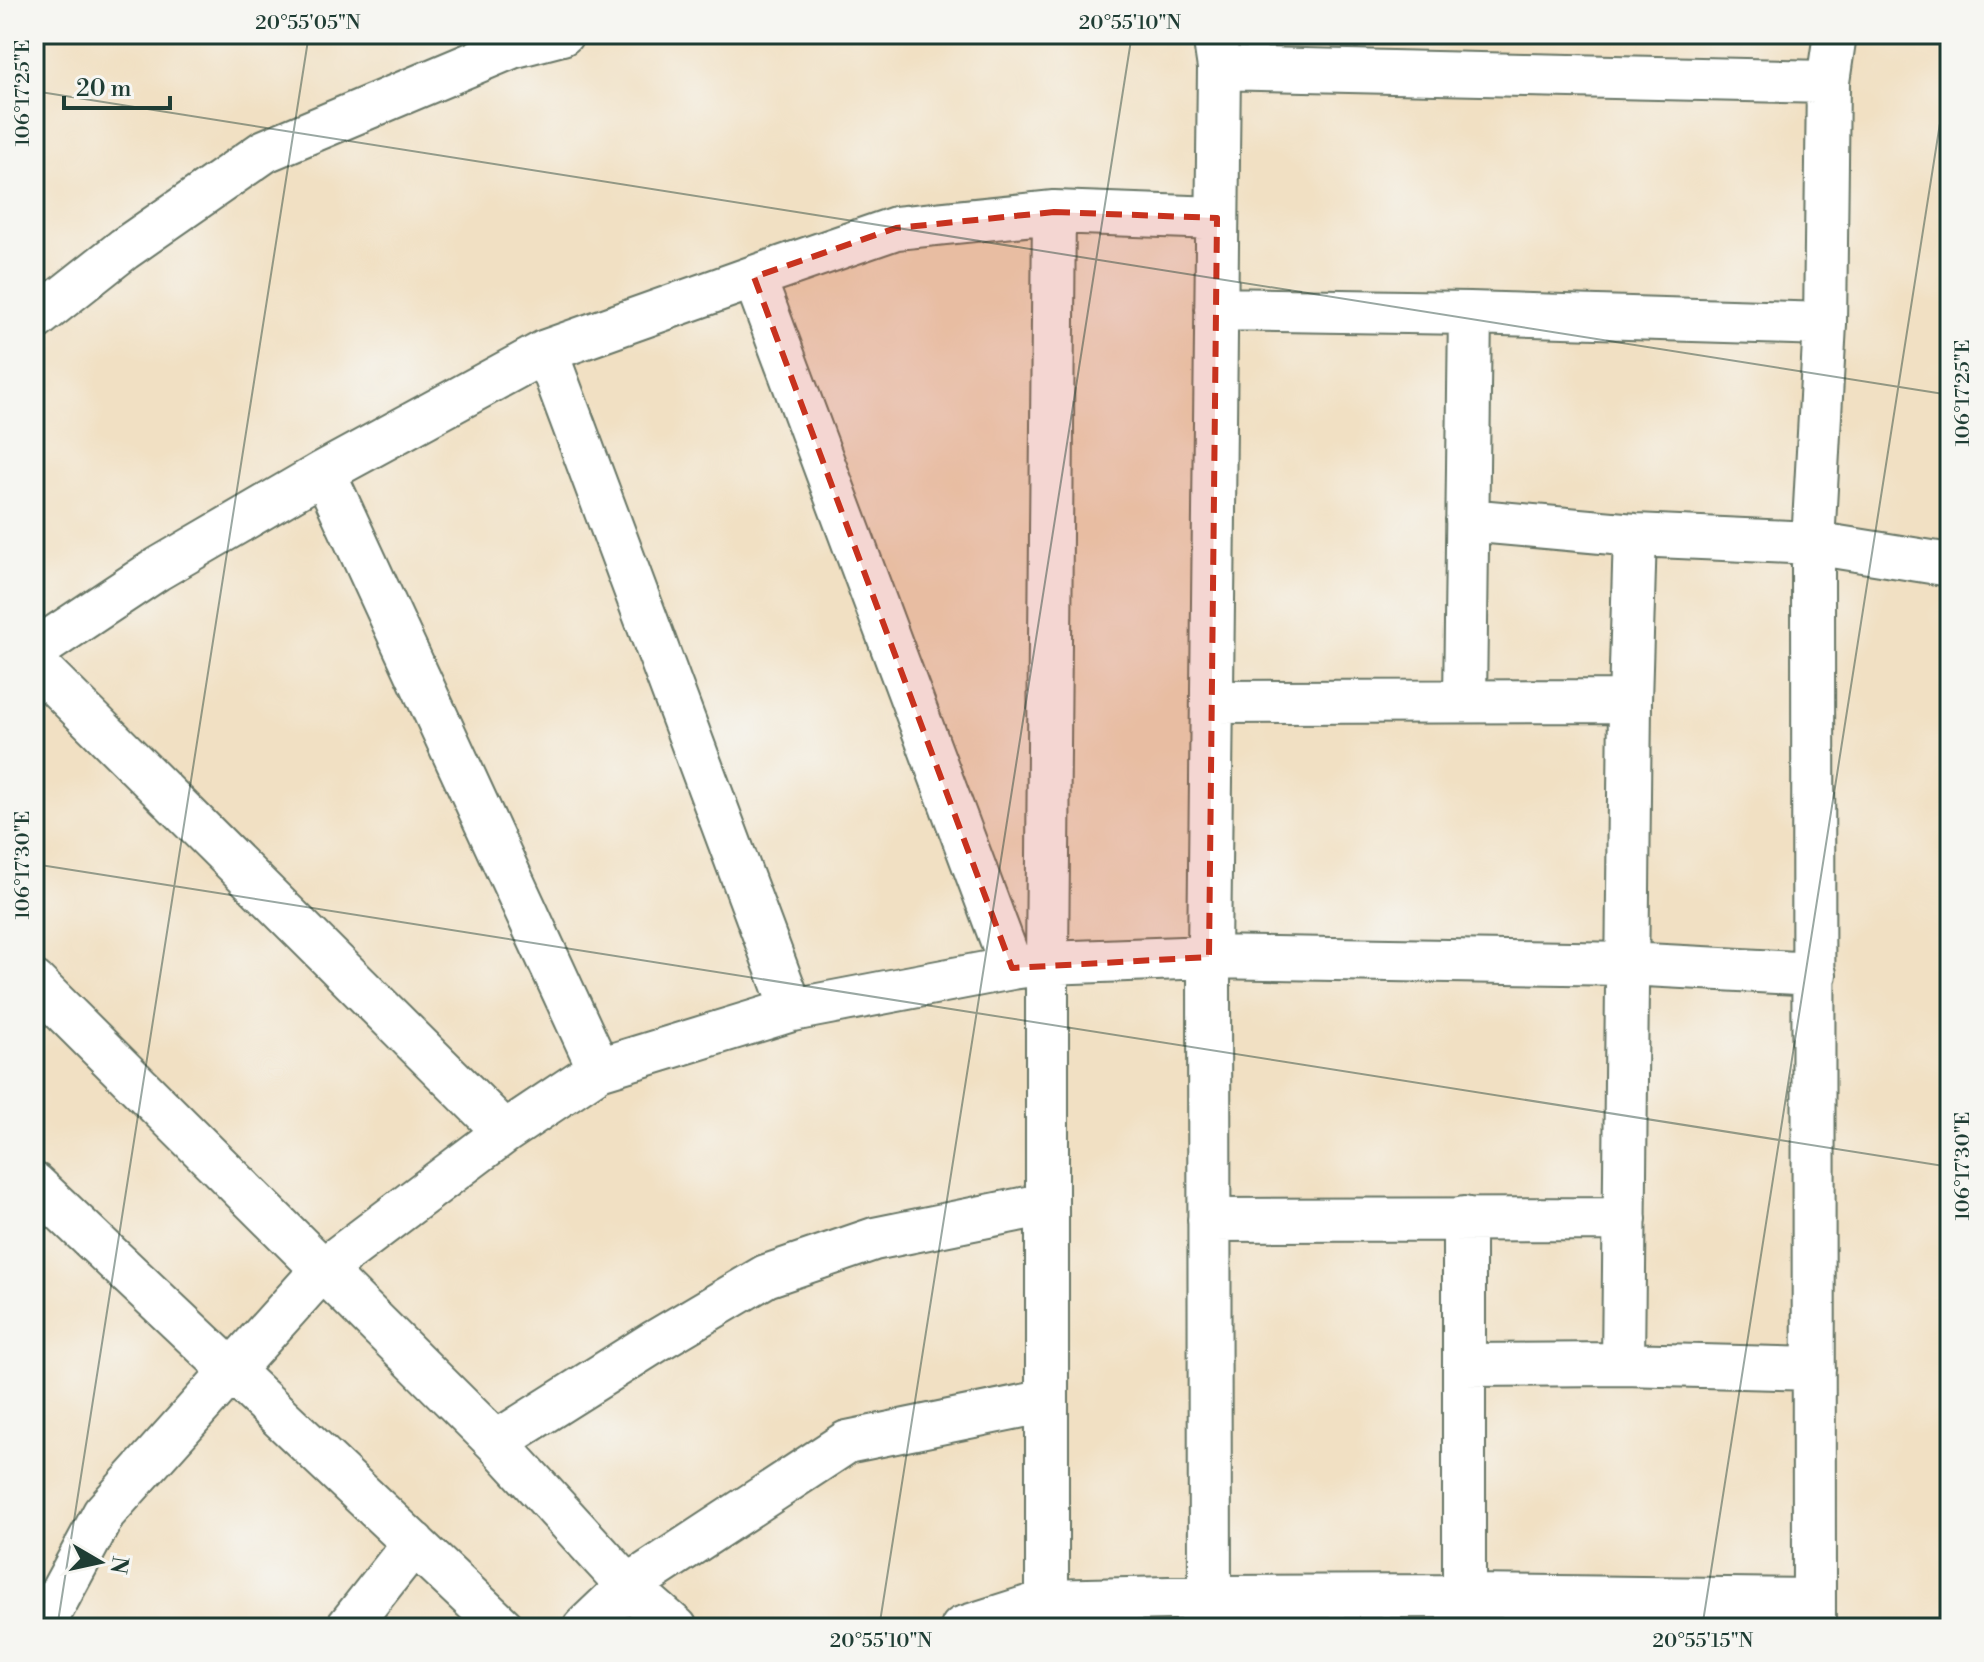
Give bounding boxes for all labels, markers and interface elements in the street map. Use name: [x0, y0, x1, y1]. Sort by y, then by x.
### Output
text: 20°55'05"N: [255, 11, 361, 36]
text: 20°55'10"N: [1079, 11, 1181, 36]
text: 106°17'25"E: [11, 40, 36, 146]
scale bar: [64, 60, 170, 110]
text: 20 m: [76, 74, 132, 104]
text: 106°17'25"E: [1951, 340, 1976, 446]
text: 106°17'30"E: [11, 811, 36, 919]
text: 106°17'30"E: [1951, 1112, 1976, 1220]
north arrow: [60, 1522, 140, 1602]
text: N: [103, 1554, 133, 1576]
text: 20°55'10"N: [830, 1629, 932, 1654]
text: 20°55'15"N: [1653, 1629, 1754, 1654]

